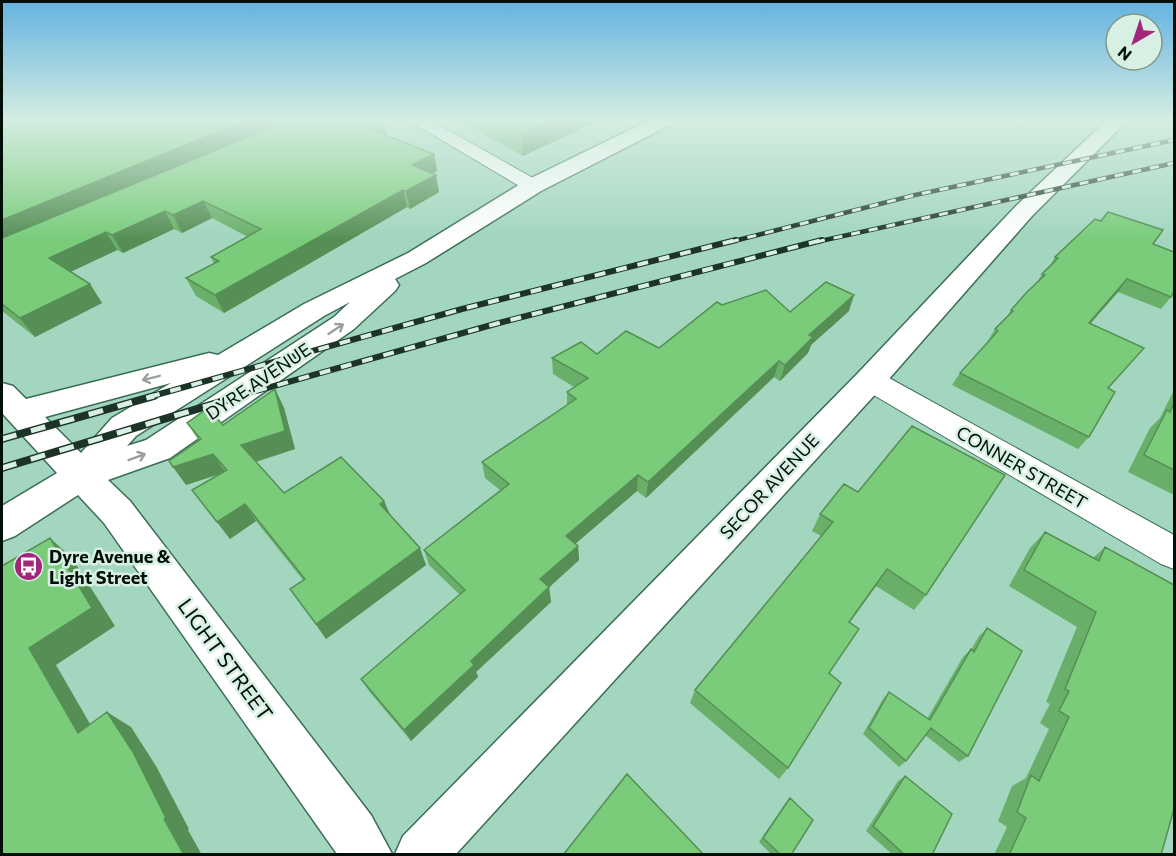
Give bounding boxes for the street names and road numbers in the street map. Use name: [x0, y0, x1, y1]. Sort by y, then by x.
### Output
street label: DYRE AVENUE: [201, 338, 315, 424]
street label: CONNER STREET: [953, 421, 1091, 513]
street label: SECOR AVENUE: [715, 429, 823, 543]
street label: LIGHT STREET: [173, 593, 279, 725]

